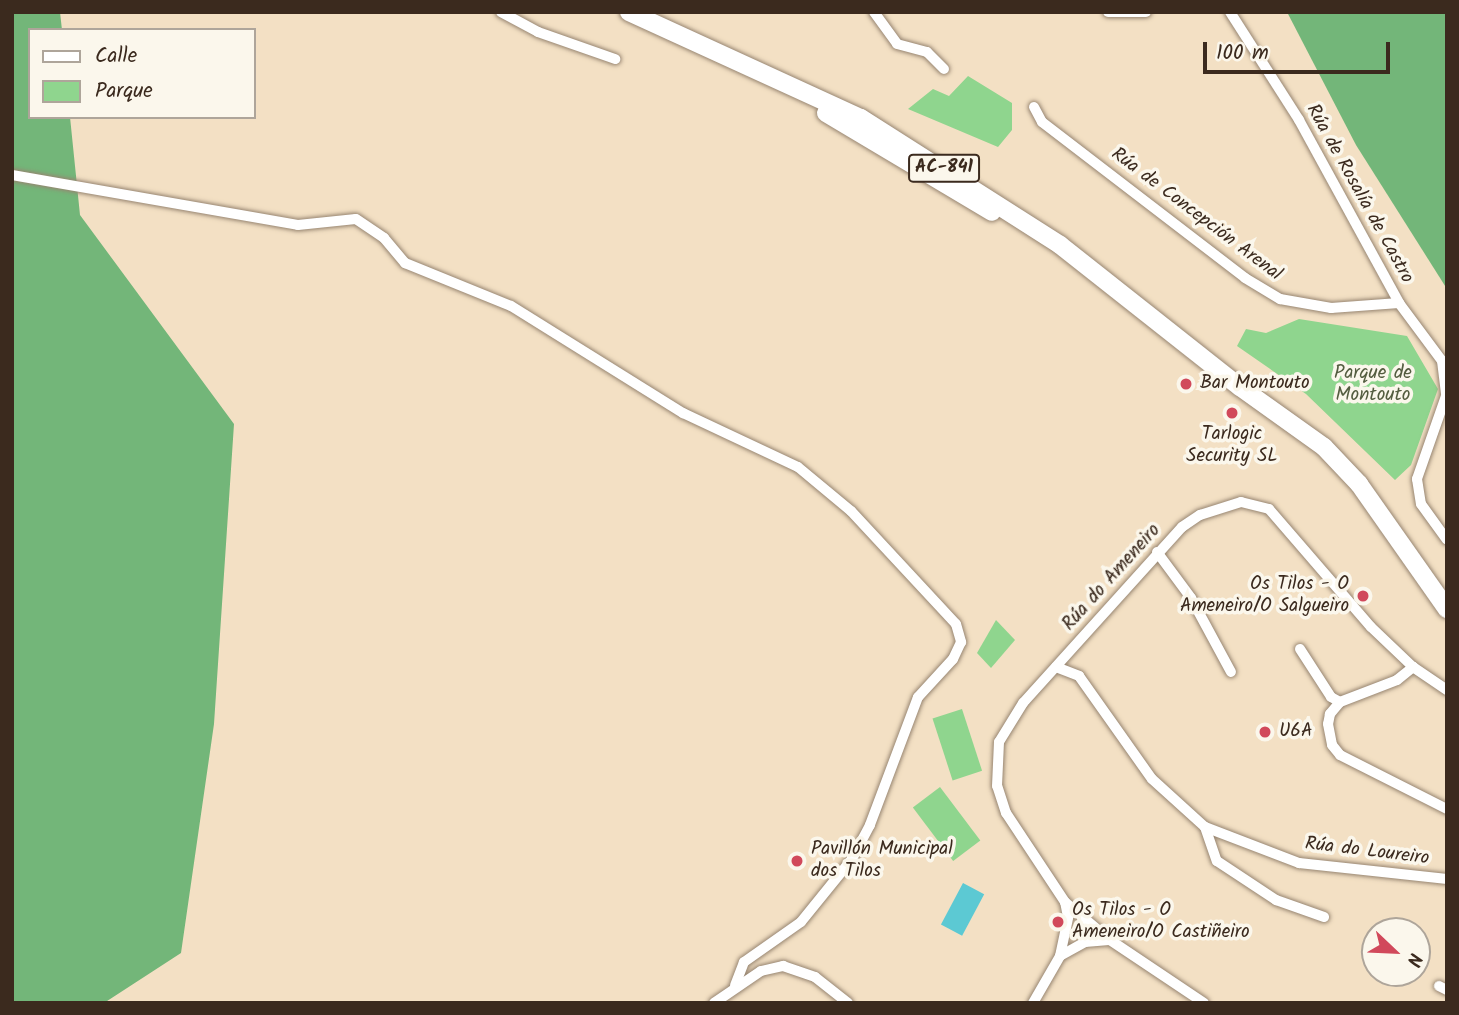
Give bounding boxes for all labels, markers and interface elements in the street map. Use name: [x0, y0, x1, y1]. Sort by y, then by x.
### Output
legend: [28, 28, 256, 119]
scale bar: [1207, 28, 1394, 72]
text: 100 m: [1216, 37, 1269, 70]
text: Calle: [95, 40, 137, 73]
text: Parque: [95, 75, 153, 108]
street label: Rúa de Rosalía de Castro: [1300, 101, 1418, 287]
street label: Rúa de Concepción Arenal: [1106, 143, 1286, 287]
road number: AC-841: [907, 154, 981, 182]
park label: Parque de Montouto: [1334, 363, 1412, 407]
place label: Bar Montouto: [1200, 373, 1310, 395]
marker: Bar Montouto: [1178, 376, 1194, 392]
marker: Tarlogic Security SL: [1224, 405, 1240, 421]
place label: Tarlogic Security SL: [1186, 424, 1278, 468]
street label: Rúa do Ameneiro: [1058, 520, 1166, 636]
place label: Os Tilos - O Ameneiro/O Salgueiro: [1180, 574, 1349, 618]
marker: Os Tilos - O Ameneiro/O Salgueiro: [1355, 588, 1371, 604]
place label: U6A: [1279, 721, 1312, 743]
marker: U6A: [1257, 724, 1273, 740]
street label: Rúa do Loureiro: [1304, 833, 1430, 871]
place label: Pavillón Municipal dos Tilos: [811, 839, 953, 883]
marker: Pavillón Municipal dos Tilos: [789, 853, 805, 869]
place label: Os Tilos - O Ameneiro/O Castiñeiro: [1072, 900, 1250, 944]
marker: Os Tilos - O Ameneiro/O Castiñeiro: [1050, 914, 1066, 930]
north arrow: [1361, 917, 1431, 987]
text: N: [1397, 948, 1430, 971]

